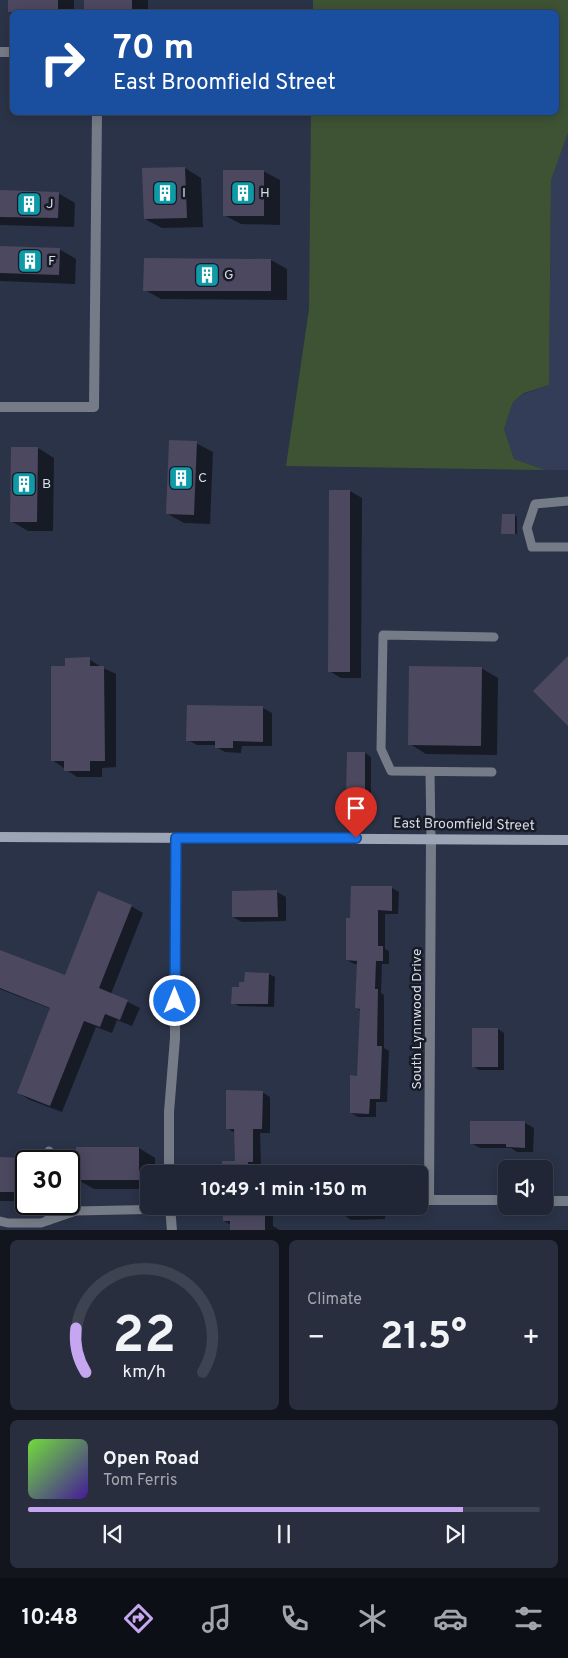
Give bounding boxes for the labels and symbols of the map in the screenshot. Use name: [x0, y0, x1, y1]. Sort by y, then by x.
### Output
building icon: I: [152, 180, 178, 206]
building icon: H: [230, 180, 256, 206]
place label: I: [182, 185, 186, 202]
place label: H: [260, 185, 270, 202]
building icon: J: [16, 191, 42, 217]
place label: J: [46, 196, 54, 213]
building icon: F: [17, 248, 43, 274]
place label: F: [48, 253, 56, 270]
building icon: G: [194, 262, 220, 288]
place label: G: [224, 267, 234, 284]
building icon: C: [168, 465, 194, 491]
place label: C: [198, 470, 207, 487]
building icon: B: [11, 471, 37, 497]
place label: B: [42, 476, 51, 493]
pin: [335, 787, 377, 838]
street label: East Broomfield Street: [393, 815, 535, 835]
street label: South Lynnwood Drive: [409, 949, 426, 1089]
position arrow: [148, 974, 200, 1026]
speed limit sign: 30: [15, 1150, 80, 1215]

